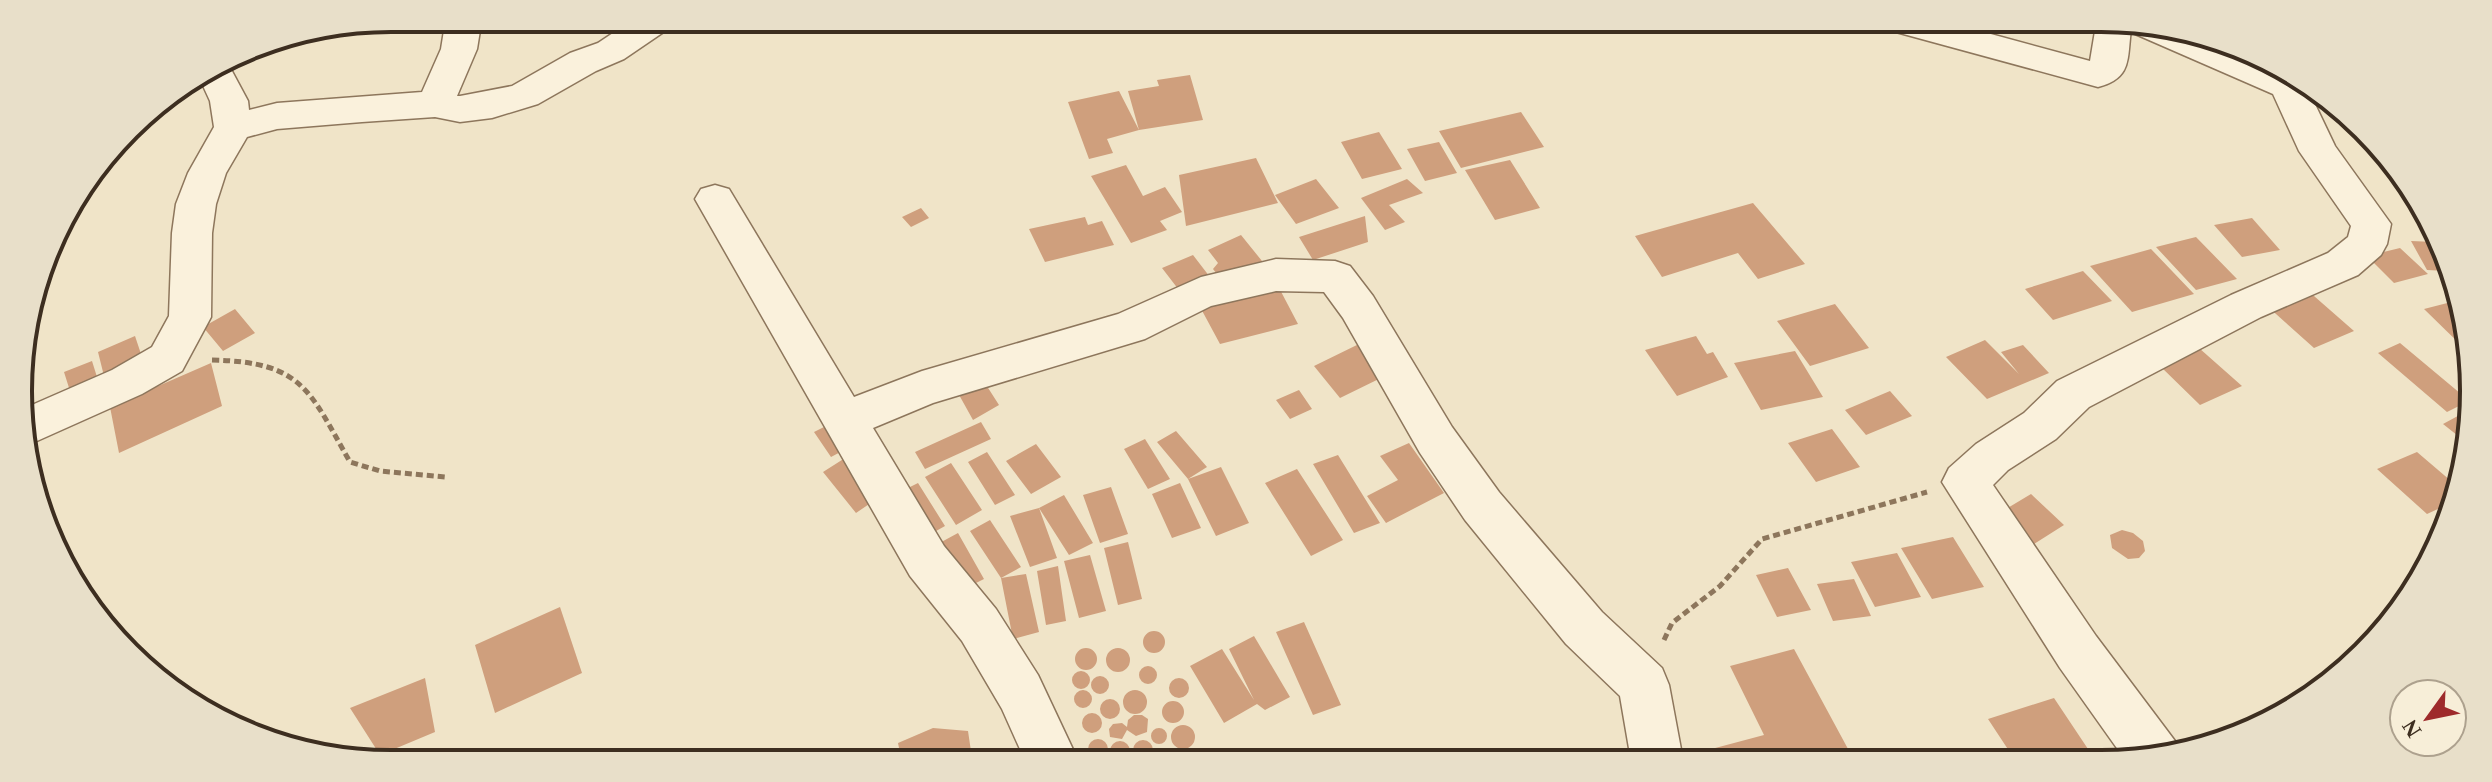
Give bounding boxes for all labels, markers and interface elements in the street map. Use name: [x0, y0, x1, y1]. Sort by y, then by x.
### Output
north arrow: [2388, 678, 2468, 758]
text: N: [2397, 715, 2426, 742]

